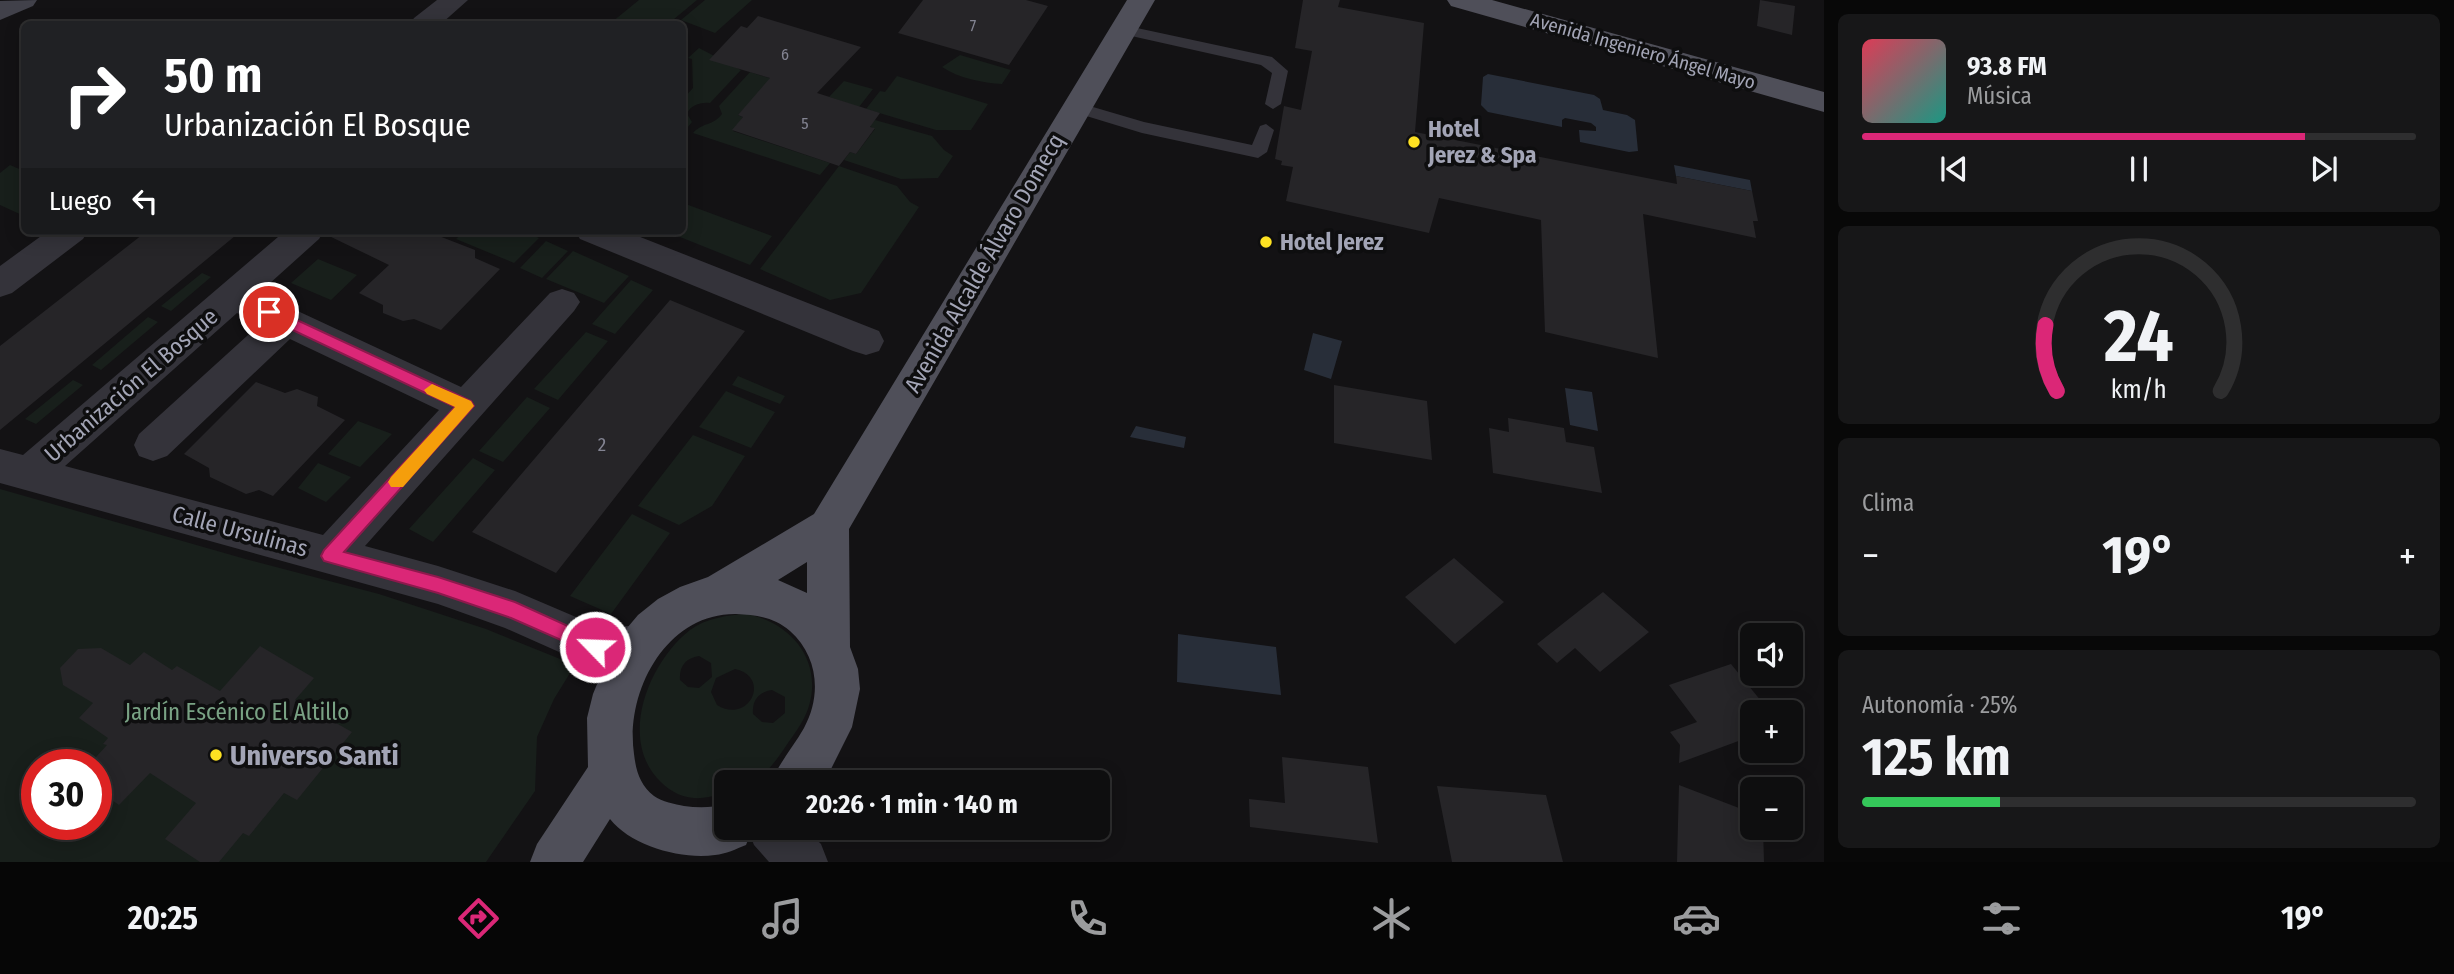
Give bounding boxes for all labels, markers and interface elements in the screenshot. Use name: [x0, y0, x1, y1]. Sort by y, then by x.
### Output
street label: Avenida Ingeniero Ángel Mayo: [1528, 8, 1758, 94]
house number: 7: [970, 16, 977, 35]
house number: 6: [781, 45, 789, 64]
text: 50 m: [164, 46, 262, 105]
icon: right: [49, 49, 140, 140]
text: 93.8 FM: [1967, 51, 2047, 82]
text: Música: [1967, 82, 2032, 110]
text: Urbanización El Bosque: [164, 106, 471, 144]
house number: 5: [801, 114, 809, 133]
place label: Hotel Jerez & Spa: [1427, 115, 1536, 169]
street label: Avenida Alcalde Álvaro Domecq: [897, 128, 1070, 398]
marker: Hotel Jerez & Spa: [1406, 134, 1422, 150]
icon: previous: [1935, 150, 1973, 188]
icon: pause: [2120, 150, 2158, 188]
icon: next: [2305, 150, 2343, 188]
icon: left: [126, 182, 164, 220]
text: Luego: [49, 186, 112, 217]
place label: Hotel Jerez: [1280, 228, 1384, 256]
marker: Hotel Jerez: [1258, 234, 1274, 250]
pin: [239, 282, 299, 342]
icon: arrive: [250, 293, 288, 331]
text: 24: [2103, 293, 2174, 380]
street label: Urbanización El Bosque: [39, 302, 223, 468]
text: km/h: [2111, 375, 2167, 405]
house number: 2: [598, 433, 606, 456]
text: Clima: [1862, 489, 1914, 517]
street label: Calle Ursulinas: [169, 499, 311, 563]
text: 19°: [2102, 524, 2176, 587]
text: −: [1862, 533, 1879, 579]
text: +: [2399, 533, 2416, 579]
position arrow: [558, 610, 632, 684]
map controls: [1740, 623, 1803, 840]
button: sound: [1740, 623, 1803, 686]
text: Autonomía · 25%: [1862, 691, 2018, 719]
park label: Jardín Escénico El Altillo: [125, 698, 349, 726]
button: +: [1740, 700, 1803, 763]
text: 125 km: [1862, 726, 2011, 789]
place label: Universo Santi: [230, 739, 399, 772]
marker: Universo Santi: [208, 747, 224, 763]
speed limit sign: 30: [21, 749, 112, 840]
button: −: [1740, 777, 1803, 840]
text: 20:26 · 1 min · 140 m: [806, 789, 1018, 820]
icon: directions: [454, 894, 503, 943]
icon: music: [758, 894, 807, 943]
icon: phone: [1063, 894, 1112, 943]
icon: climate: [1367, 894, 1416, 943]
icon: car: [1672, 894, 1721, 943]
icon: filters: [1977, 894, 2026, 943]
text: 20:25: [128, 899, 198, 937]
text: 19°: [2281, 899, 2326, 937]

